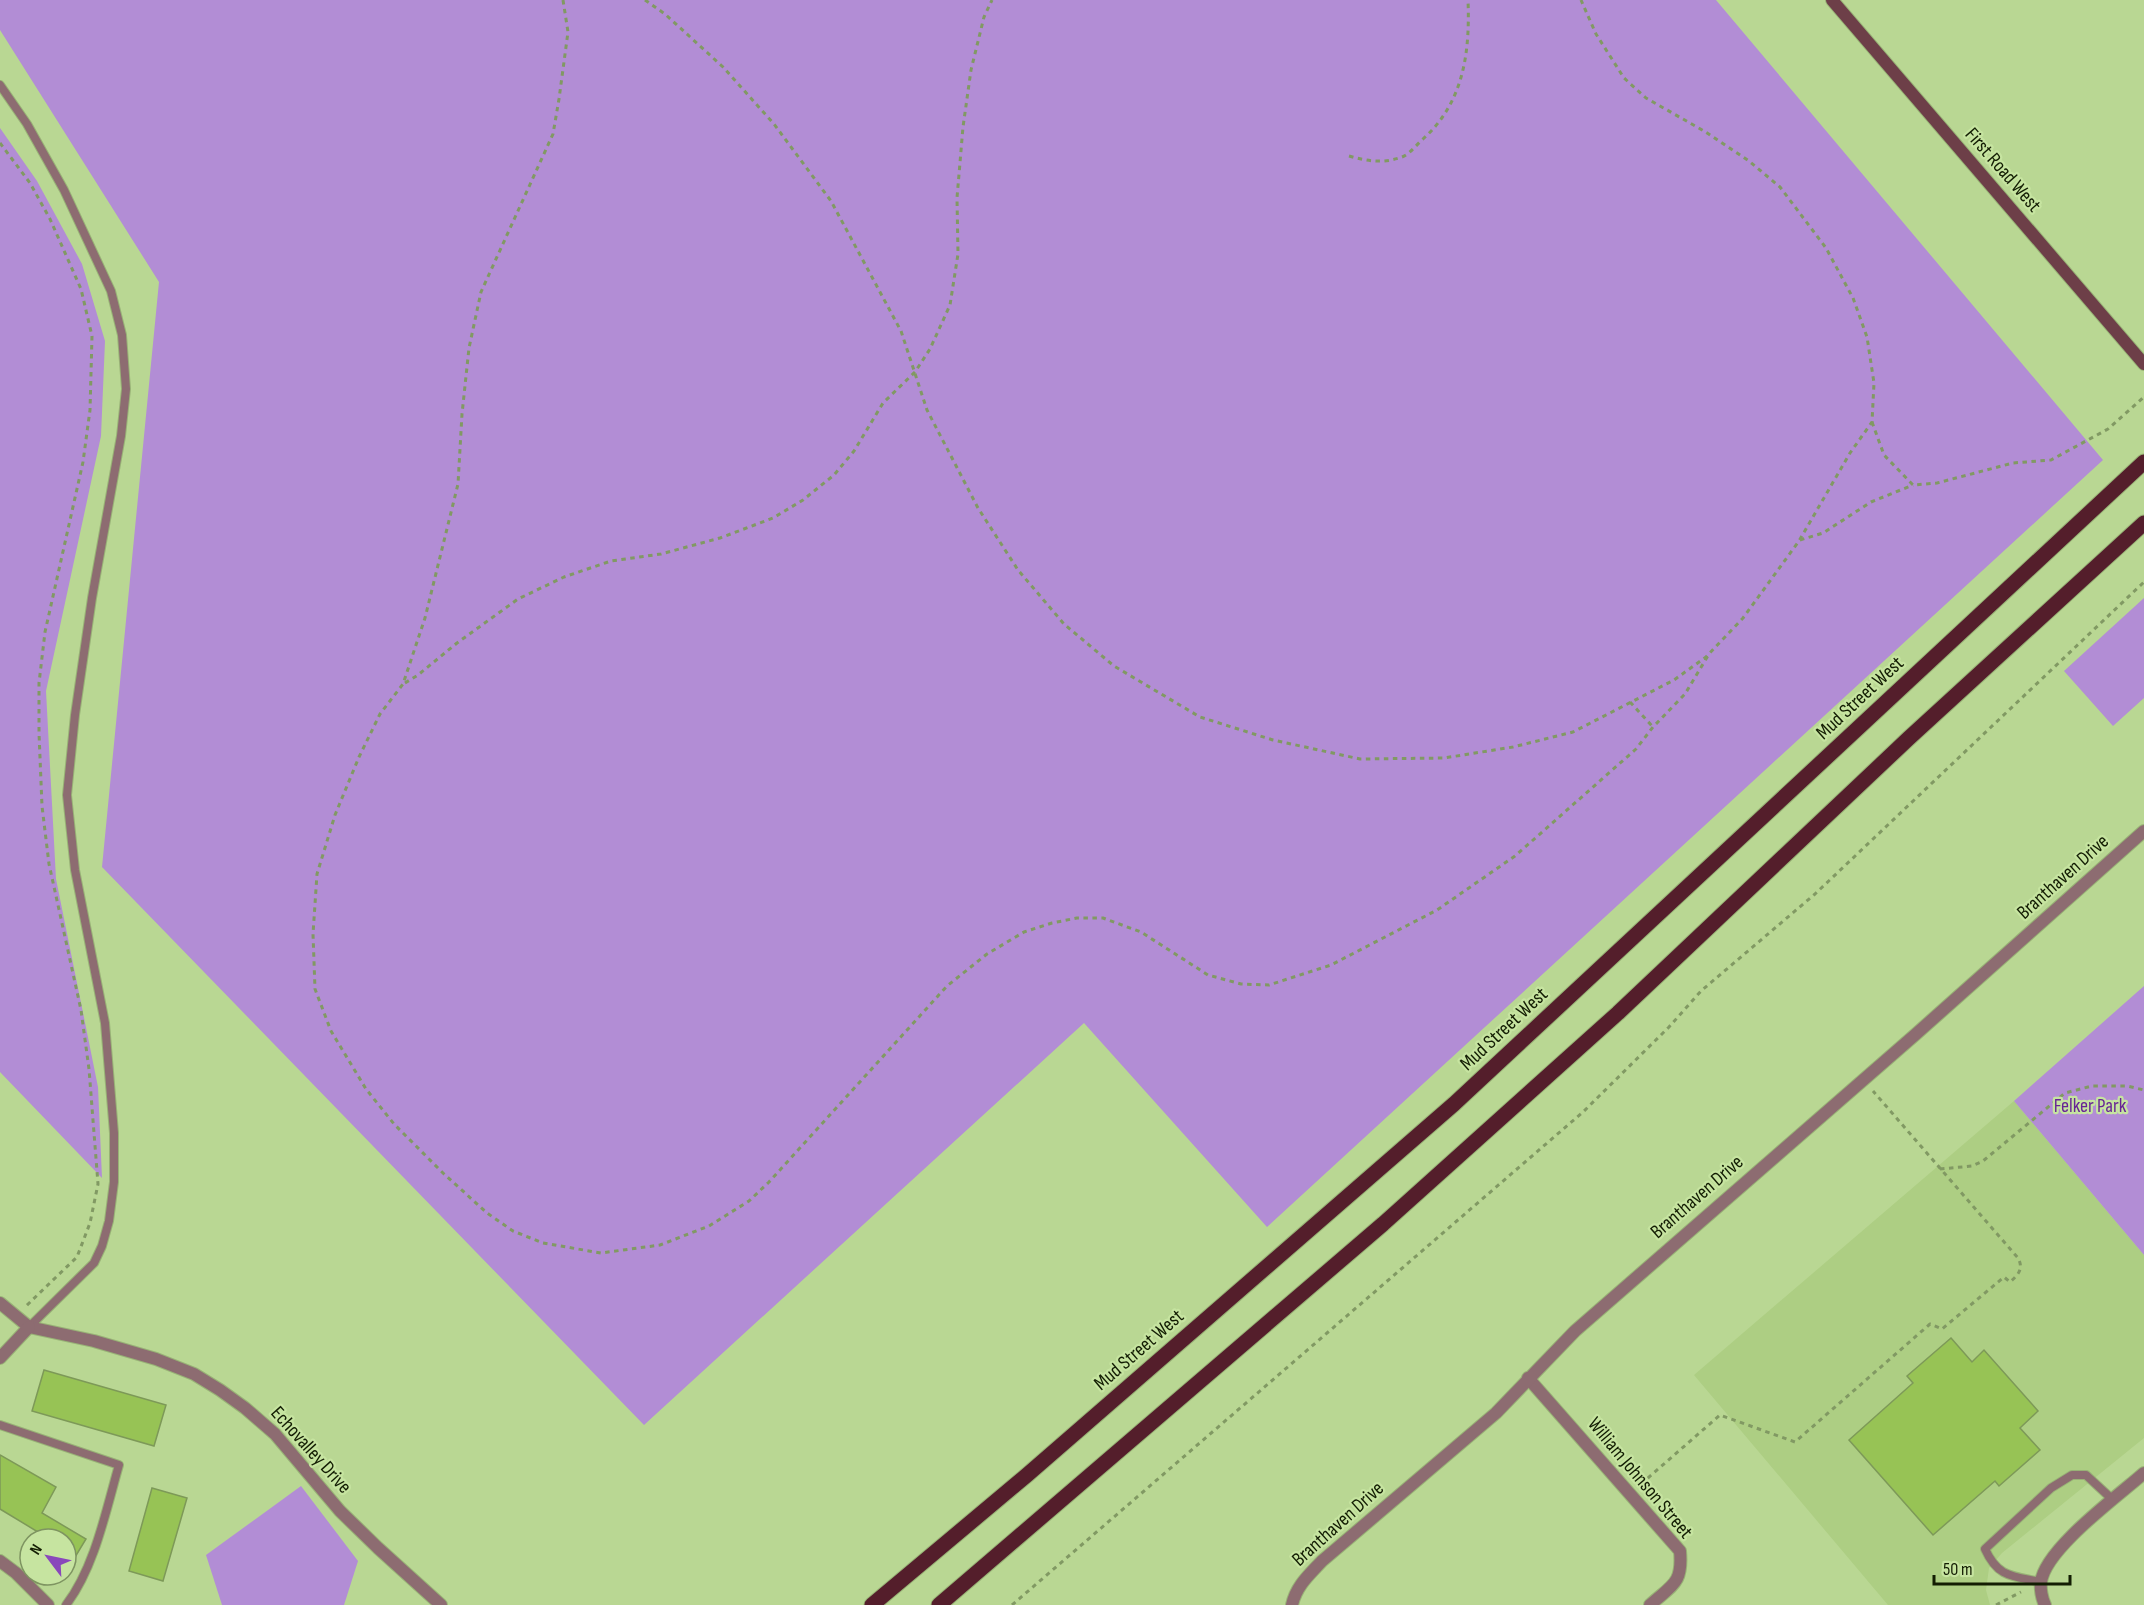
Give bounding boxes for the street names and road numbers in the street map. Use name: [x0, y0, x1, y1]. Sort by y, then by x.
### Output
street label: First Road West: [1960, 123, 2046, 217]
street label: Mud Street West: [1811, 651, 1909, 745]
street label: Branthaven Drive: [2012, 830, 2114, 924]
street label: Mud Street West: [1455, 982, 1553, 1076]
street label: Branthaven Drive: [1646, 1150, 1748, 1244]
street label: Mud Street West: [1089, 1304, 1189, 1396]
street label: Echovalley Drive: [266, 1401, 356, 1499]
street label: William Johnson Street: [1582, 1412, 1698, 1544]
street label: Branthaven Drive: [1287, 1477, 1389, 1571]

